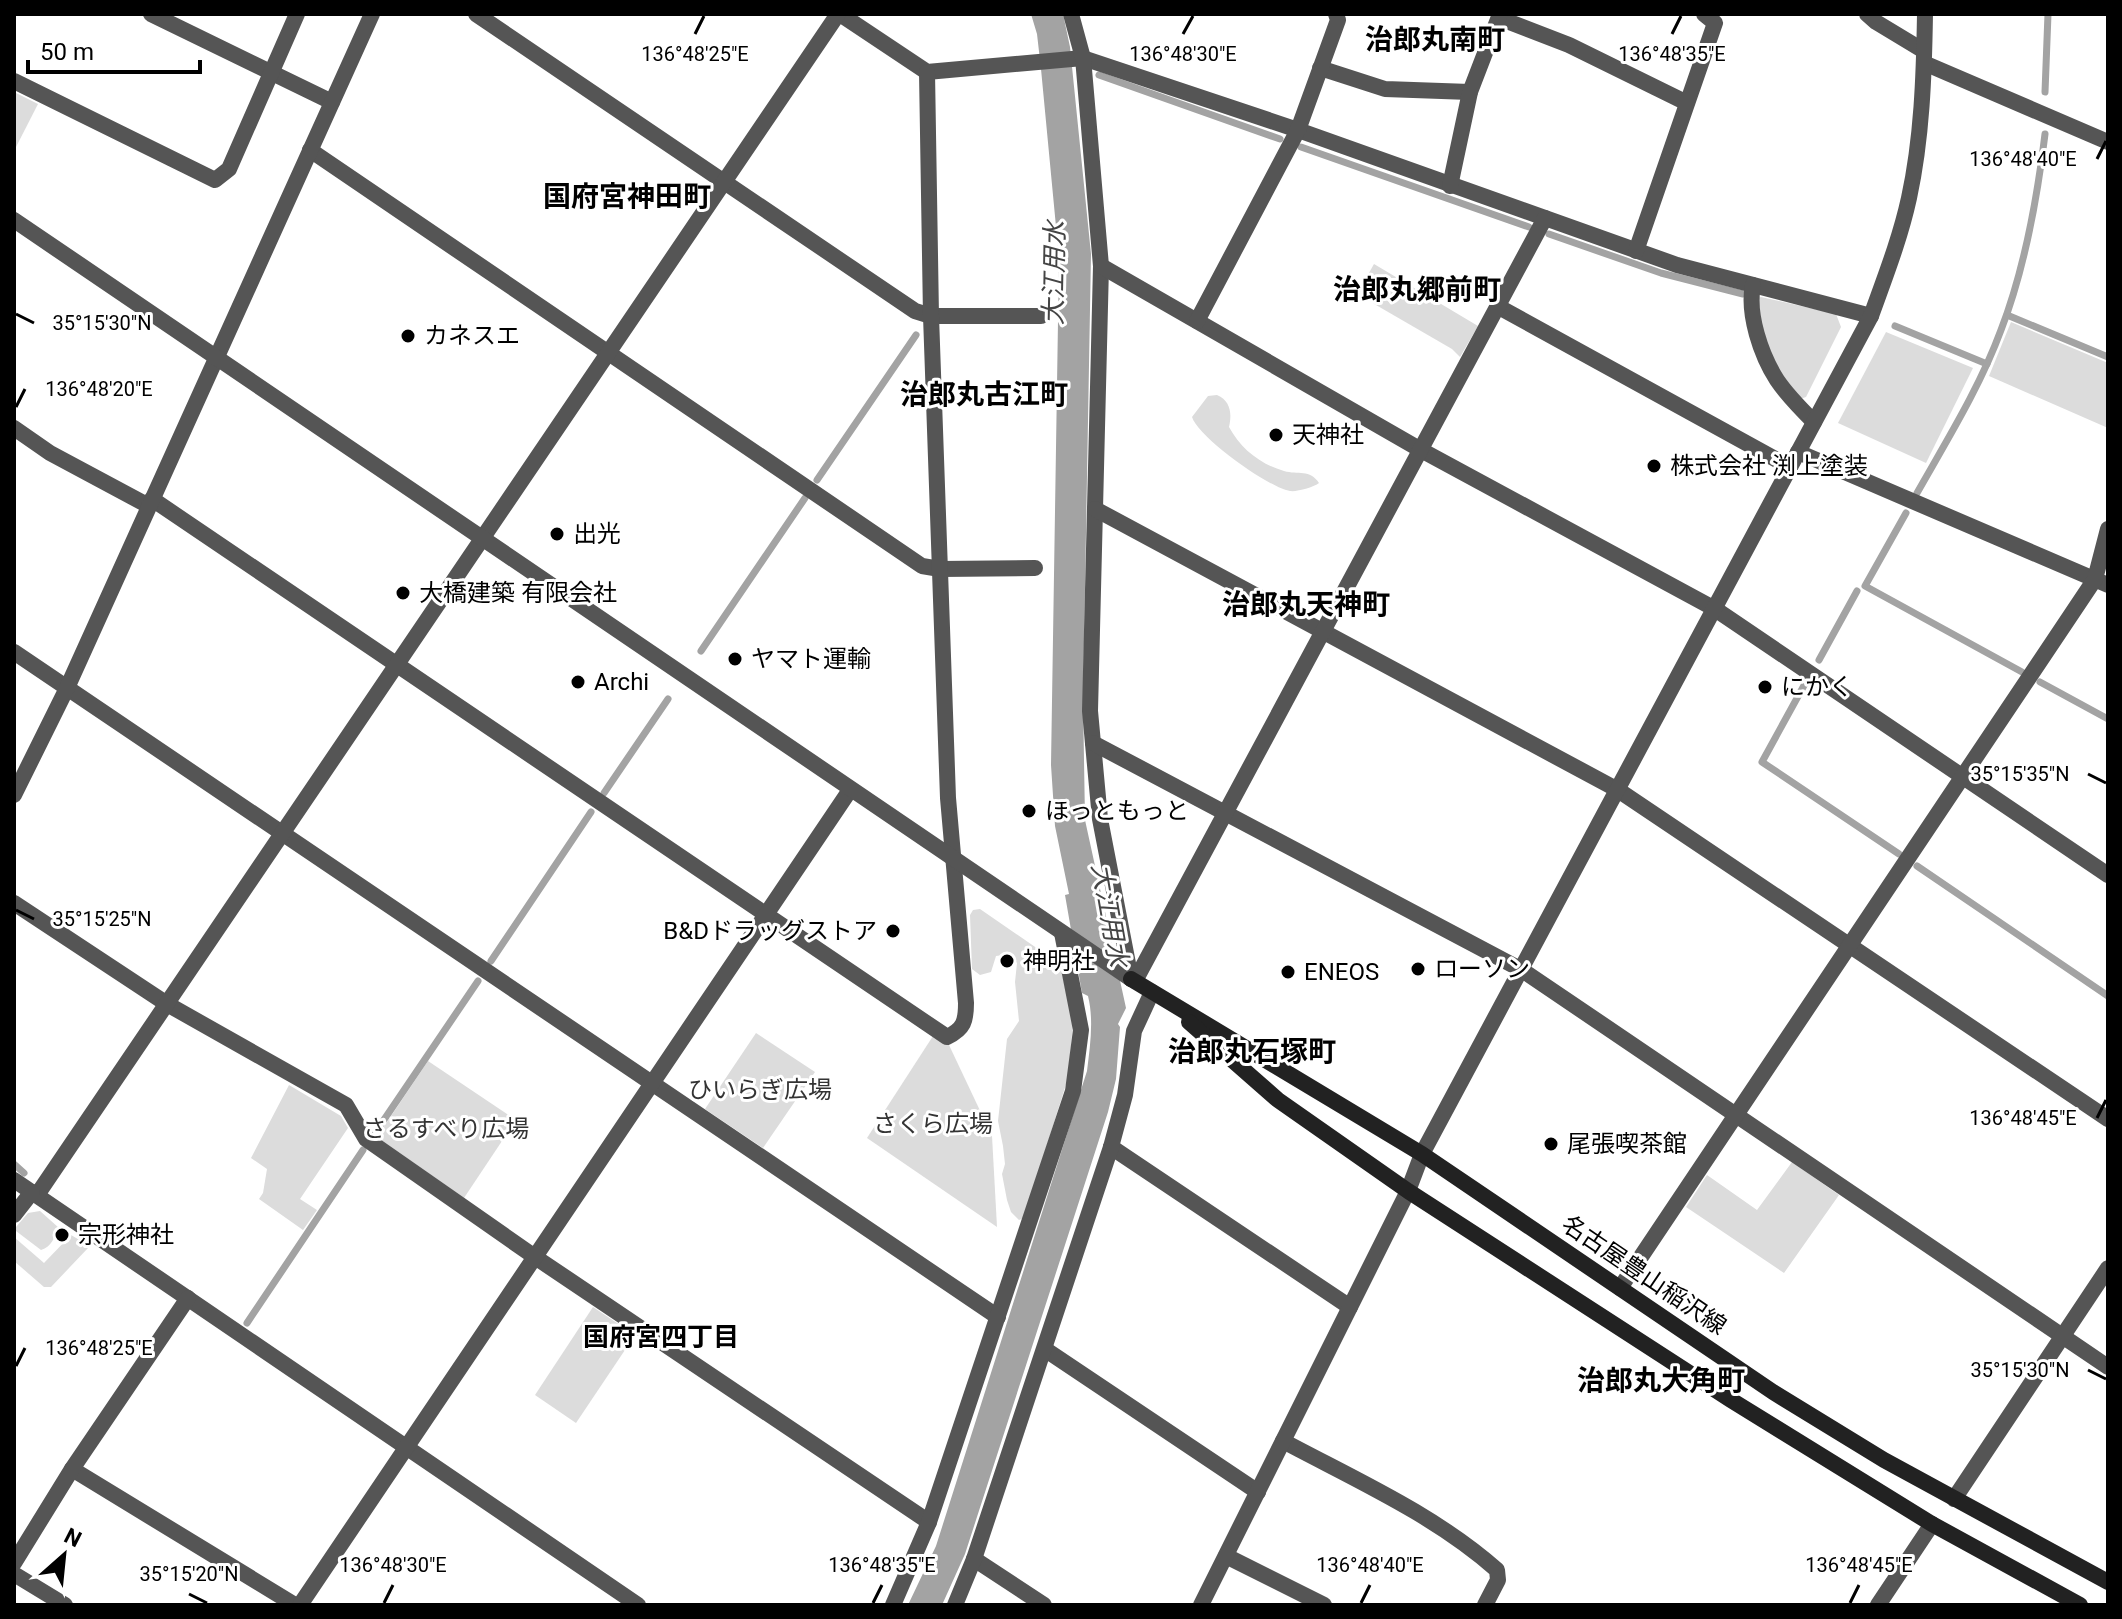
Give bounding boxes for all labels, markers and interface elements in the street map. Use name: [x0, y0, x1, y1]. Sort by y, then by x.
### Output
district label: 治郎丸南町: [1365, 23, 1505, 56]
scale bar: [28, 24, 200, 74]
text: 50 m: [40, 38, 94, 66]
text: 136°48'25"E: [641, 42, 749, 66]
text: 136°48'30"E: [1129, 42, 1237, 66]
text: 136°48'35"E: [1618, 42, 1726, 66]
text: 136°48'40"E: [1969, 147, 2077, 171]
district label: 国府宮神田町: [543, 180, 711, 213]
water label: 大江用水: [1038, 218, 1070, 325]
district label: 治郎丸郷前町: [1333, 273, 1501, 306]
text: 35°15'30"N: [52, 311, 152, 335]
place label: カネスエ: [424, 322, 520, 350]
marker: カネスエ: [399, 327, 417, 345]
text: 136°48'20"E: [45, 377, 153, 401]
district label: 治郎丸古江町: [900, 378, 1068, 411]
place label: 天神社: [1292, 421, 1364, 449]
marker: 天神社: [1267, 426, 1285, 444]
place label: 株式会社 渕上塗装: [1670, 452, 1868, 480]
marker: 株式会社 渕上塗装: [1645, 457, 1663, 475]
place label: 出光: [573, 520, 621, 548]
marker: 出光: [548, 525, 566, 543]
place label: 大橋建築 有限会社: [419, 579, 617, 607]
marker: 大橋建築 有限会社: [394, 584, 412, 602]
district label: 治郎丸天神町: [1222, 588, 1390, 621]
place label: ヤマト運輸: [751, 645, 871, 673]
marker: ヤマト運輸: [726, 650, 744, 668]
place label: Archi: [594, 668, 649, 696]
marker: Archi: [569, 673, 587, 691]
place label: にかく: [1781, 673, 1853, 701]
marker: にかく: [1756, 678, 1774, 696]
text: 35°15'35"N: [1970, 762, 2070, 786]
place label: ほっともっと: [1045, 797, 1189, 825]
marker: ほっともっと: [1020, 802, 1038, 820]
water label: 大江用水: [1086, 861, 1134, 972]
text: 35°15'25"N: [52, 907, 152, 931]
place label: B&Dドラッグストア: [663, 917, 877, 945]
marker: B&Dドラッグストア: [884, 922, 902, 940]
place label: 神明社: [1023, 947, 1095, 975]
marker: 神明社: [998, 952, 1016, 970]
place label: ローソン: [1434, 955, 1530, 983]
place label: ENEOS: [1304, 958, 1379, 986]
marker: ローソン: [1409, 960, 1427, 978]
marker: ENEOS: [1279, 963, 1297, 981]
district label: 治郎丸石塚町: [1168, 1035, 1336, 1068]
park label: ひいらぎ広場: [688, 1076, 832, 1104]
text: 136°48'45"E: [1969, 1106, 2077, 1130]
park label: さくら広場: [873, 1110, 993, 1138]
park label: さるすべり広場: [363, 1115, 529, 1143]
place label: 尾張喫茶館: [1567, 1130, 1687, 1158]
marker: 尾張喫茶館: [1542, 1135, 1560, 1153]
street label: 名古屋豊山稲沢線: [1557, 1210, 1731, 1340]
place label: 宗形神社: [78, 1221, 174, 1249]
marker: 宗形神社: [53, 1226, 71, 1244]
district label: 国府宮四丁目: [583, 1322, 739, 1352]
text: 136°48'25"E: [45, 1336, 153, 1360]
text: 35°15'30"N: [1970, 1358, 2070, 1382]
district label: 治郎丸大角町: [1577, 1364, 1745, 1397]
north arrow: [24, 1515, 104, 1595]
text: N: [60, 1523, 85, 1552]
text: 136°48'30"E: [339, 1553, 447, 1577]
text: 136°48'35"E: [828, 1553, 936, 1577]
text: 136°48'40"E: [1316, 1553, 1424, 1577]
text: 136°48'45"E: [1805, 1553, 1913, 1577]
text: 35°15'20"N: [139, 1562, 239, 1586]

